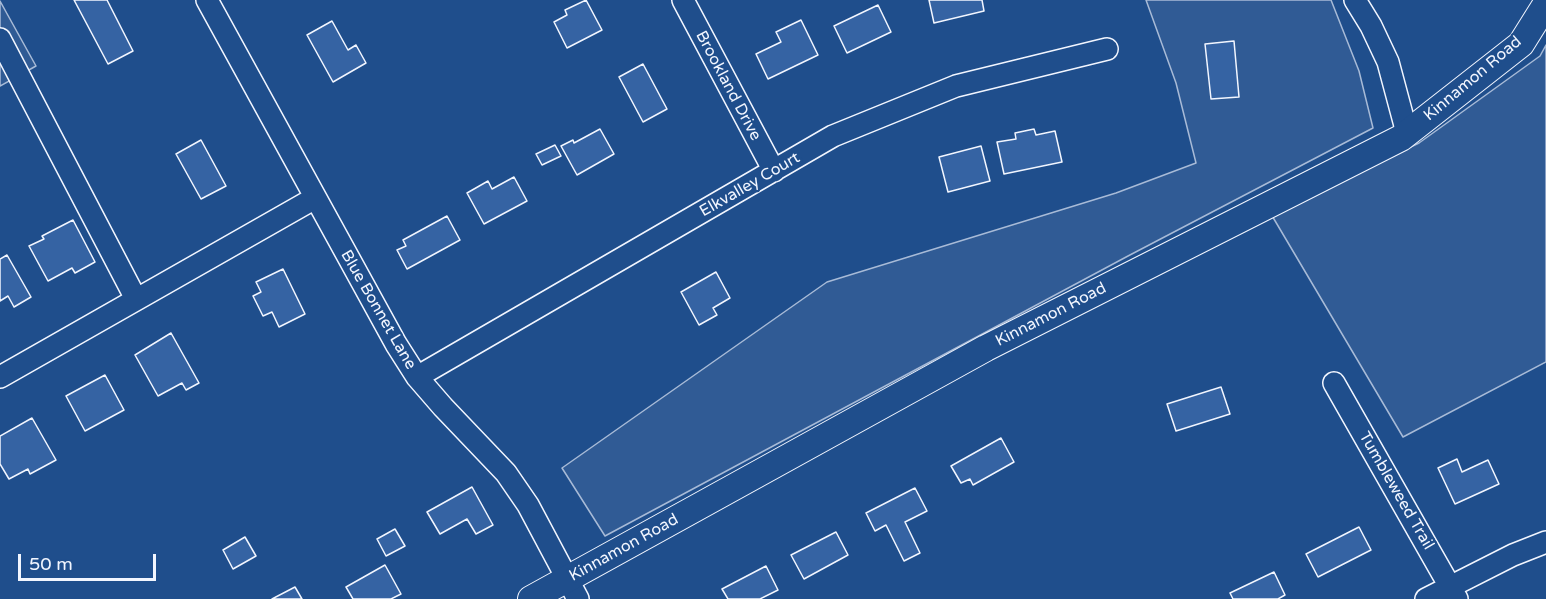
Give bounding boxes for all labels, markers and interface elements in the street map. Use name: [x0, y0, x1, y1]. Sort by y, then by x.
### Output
street label: Brookland Drive: [691, 28, 765, 144]
street label: Kinnamon Road: [1420, 33, 1526, 125]
street label: Elkvalley Court: [696, 149, 804, 221]
street label: Blue Bonnet Lane: [336, 247, 420, 373]
street label: Kinnamon Road: [992, 279, 1110, 351]
street label: Tumbleweed Trail: [1354, 429, 1438, 553]
street label: Kinnamon Road: [566, 510, 682, 586]
scale bar: [21, 542, 159, 580]
text: 50 m: [29, 553, 73, 575]

